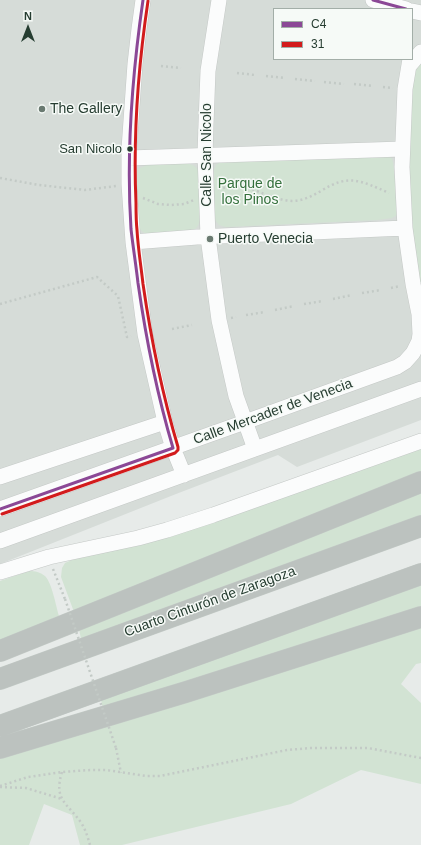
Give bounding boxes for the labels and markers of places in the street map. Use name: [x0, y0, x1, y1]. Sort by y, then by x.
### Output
place label: The Gallery: [50, 101, 122, 117]
marker: The Gallery: [37, 104, 47, 114]
place label: San Nicolo: [59, 141, 122, 157]
marker: San Nicolo: [125, 144, 135, 154]
place label: Puerto Venecia: [218, 231, 313, 247]
marker: Puerto Venecia: [205, 234, 215, 244]

